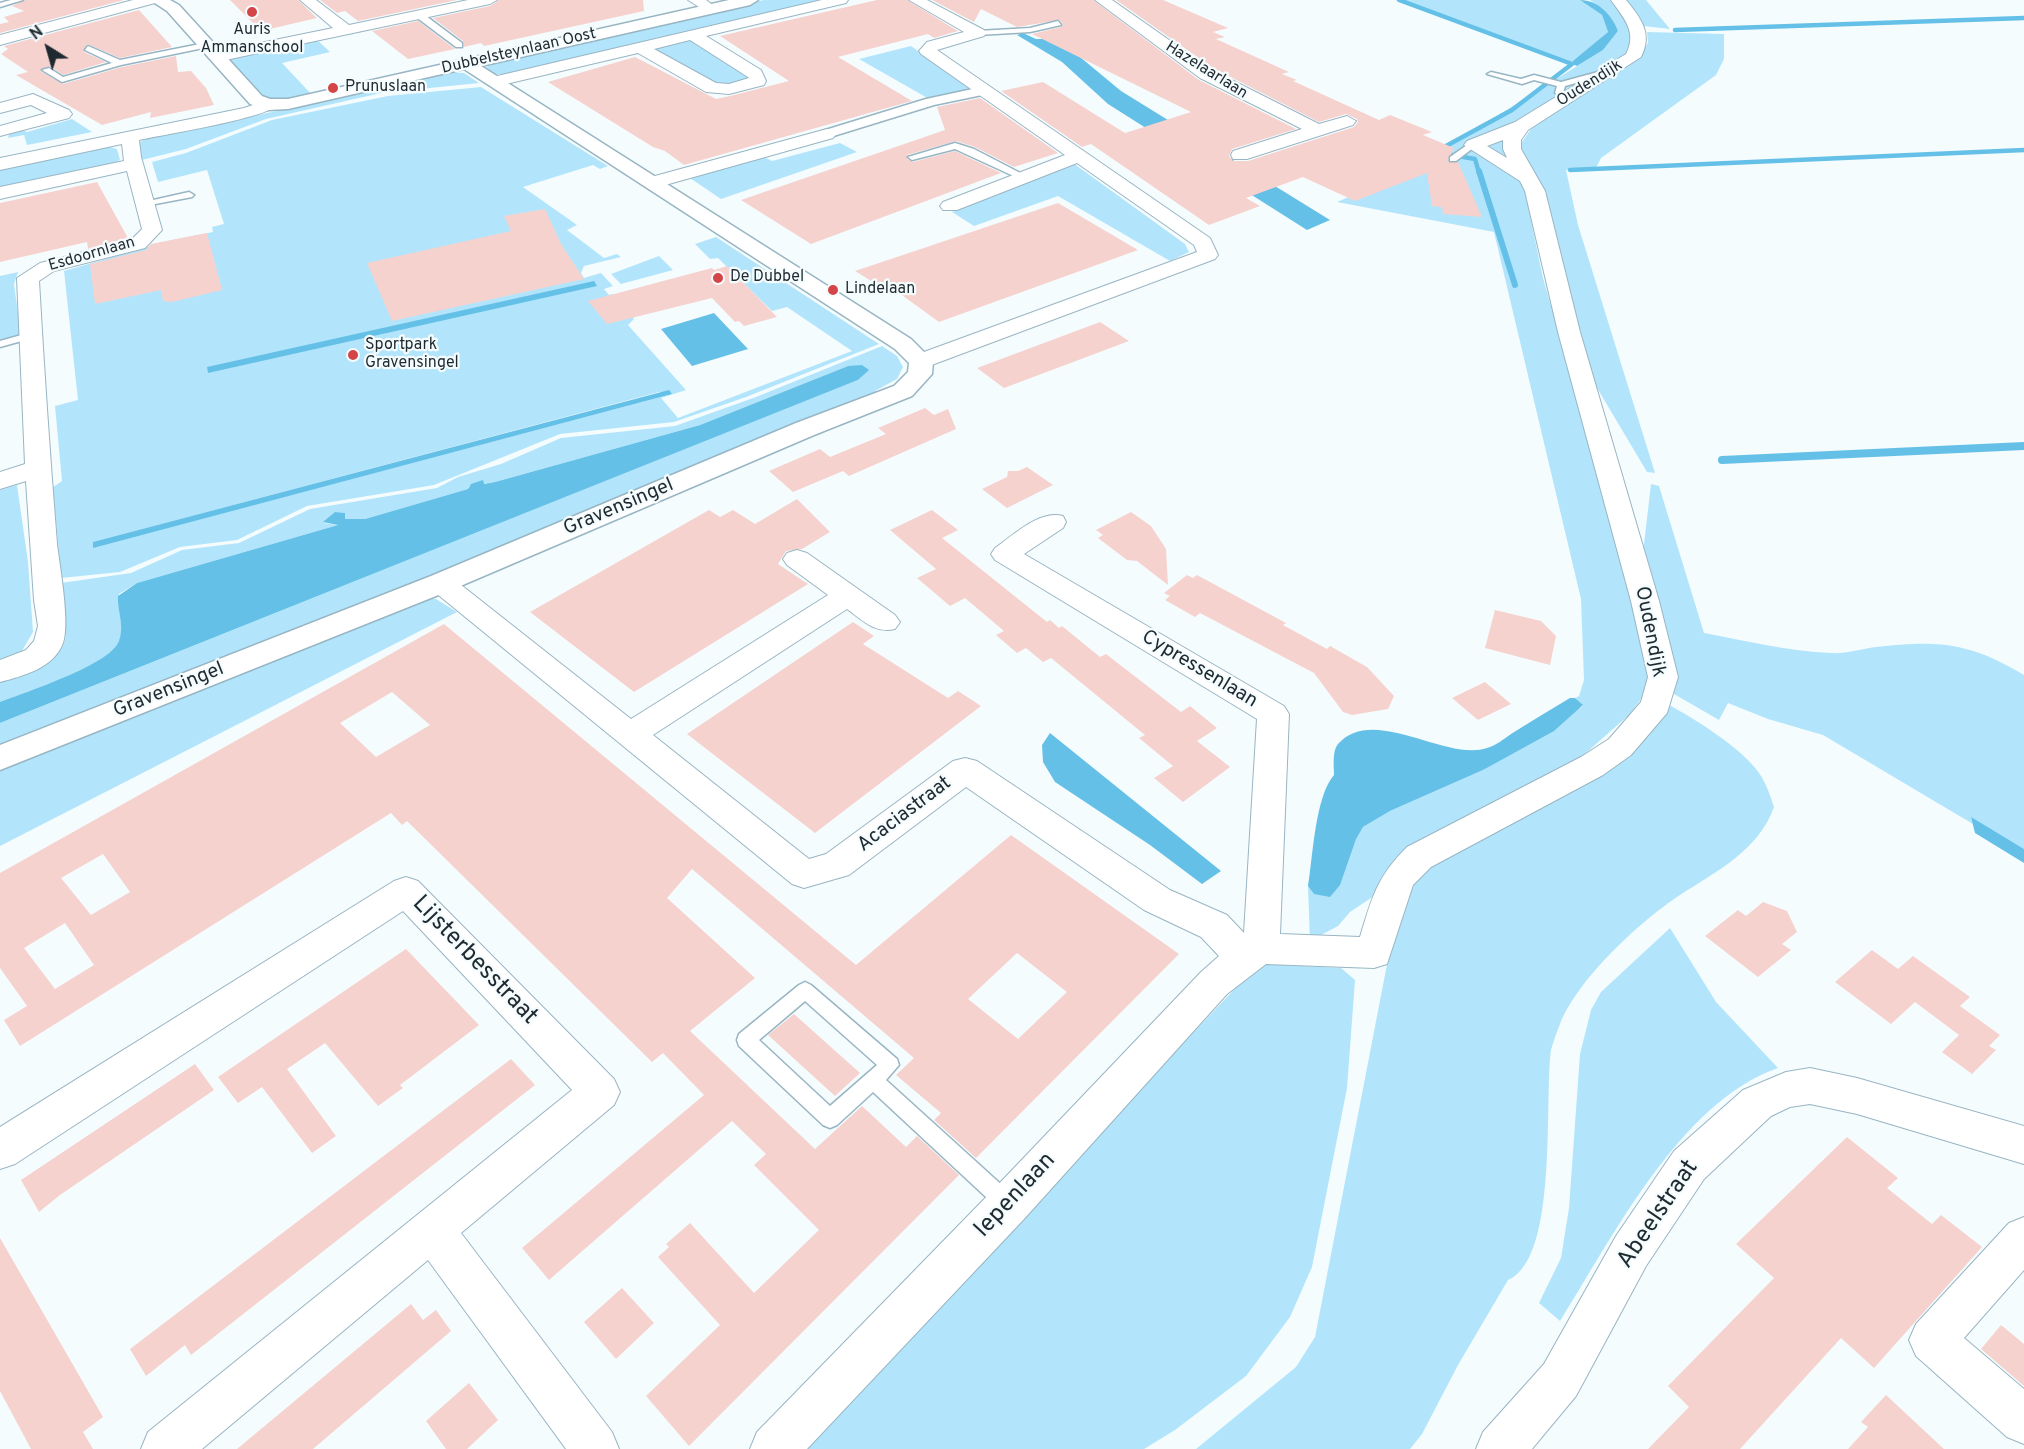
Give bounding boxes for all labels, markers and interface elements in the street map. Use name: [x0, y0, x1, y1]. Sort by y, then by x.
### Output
marker: Auris Ammanschool: [245, 5, 259, 19]
north arrow: [18, 18, 78, 78]
place label: Auris Ammanschool: [201, 21, 303, 59]
text: N: [27, 22, 48, 45]
street label: Dubbelsteynlaan Oost: [440, 25, 598, 79]
street label: Hazelaarlaan: [1161, 38, 1251, 104]
street label: Oudendijk: [1554, 56, 1626, 112]
place label: Prunuslaan: [345, 78, 426, 98]
marker: Prunuslaan: [326, 81, 340, 95]
street label: Esdoornlaan: [47, 233, 137, 277]
place label: De Dubbel: [730, 268, 804, 288]
marker: De Dubbel: [711, 271, 725, 285]
place label: Lindelaan: [845, 280, 915, 300]
marker: Lindelaan: [826, 283, 840, 297]
place label: Sportpark Gravensingel: [365, 336, 459, 374]
marker: Sportpark Gravensingel: [346, 348, 360, 362]
street label: Gravensingel: [560, 474, 678, 542]
street label: Oudendijk: [1628, 584, 1670, 680]
street label: Cypressenlaan: [1137, 626, 1261, 714]
street label: Gravensingel: [110, 658, 228, 724]
street label: Acaciastraat: [853, 772, 957, 858]
street label: Lijsterbesstraat: [405, 890, 543, 1032]
street label: Iepenlaan: [969, 1147, 1063, 1245]
street label: Abeelstraat: [1612, 1155, 1706, 1275]

